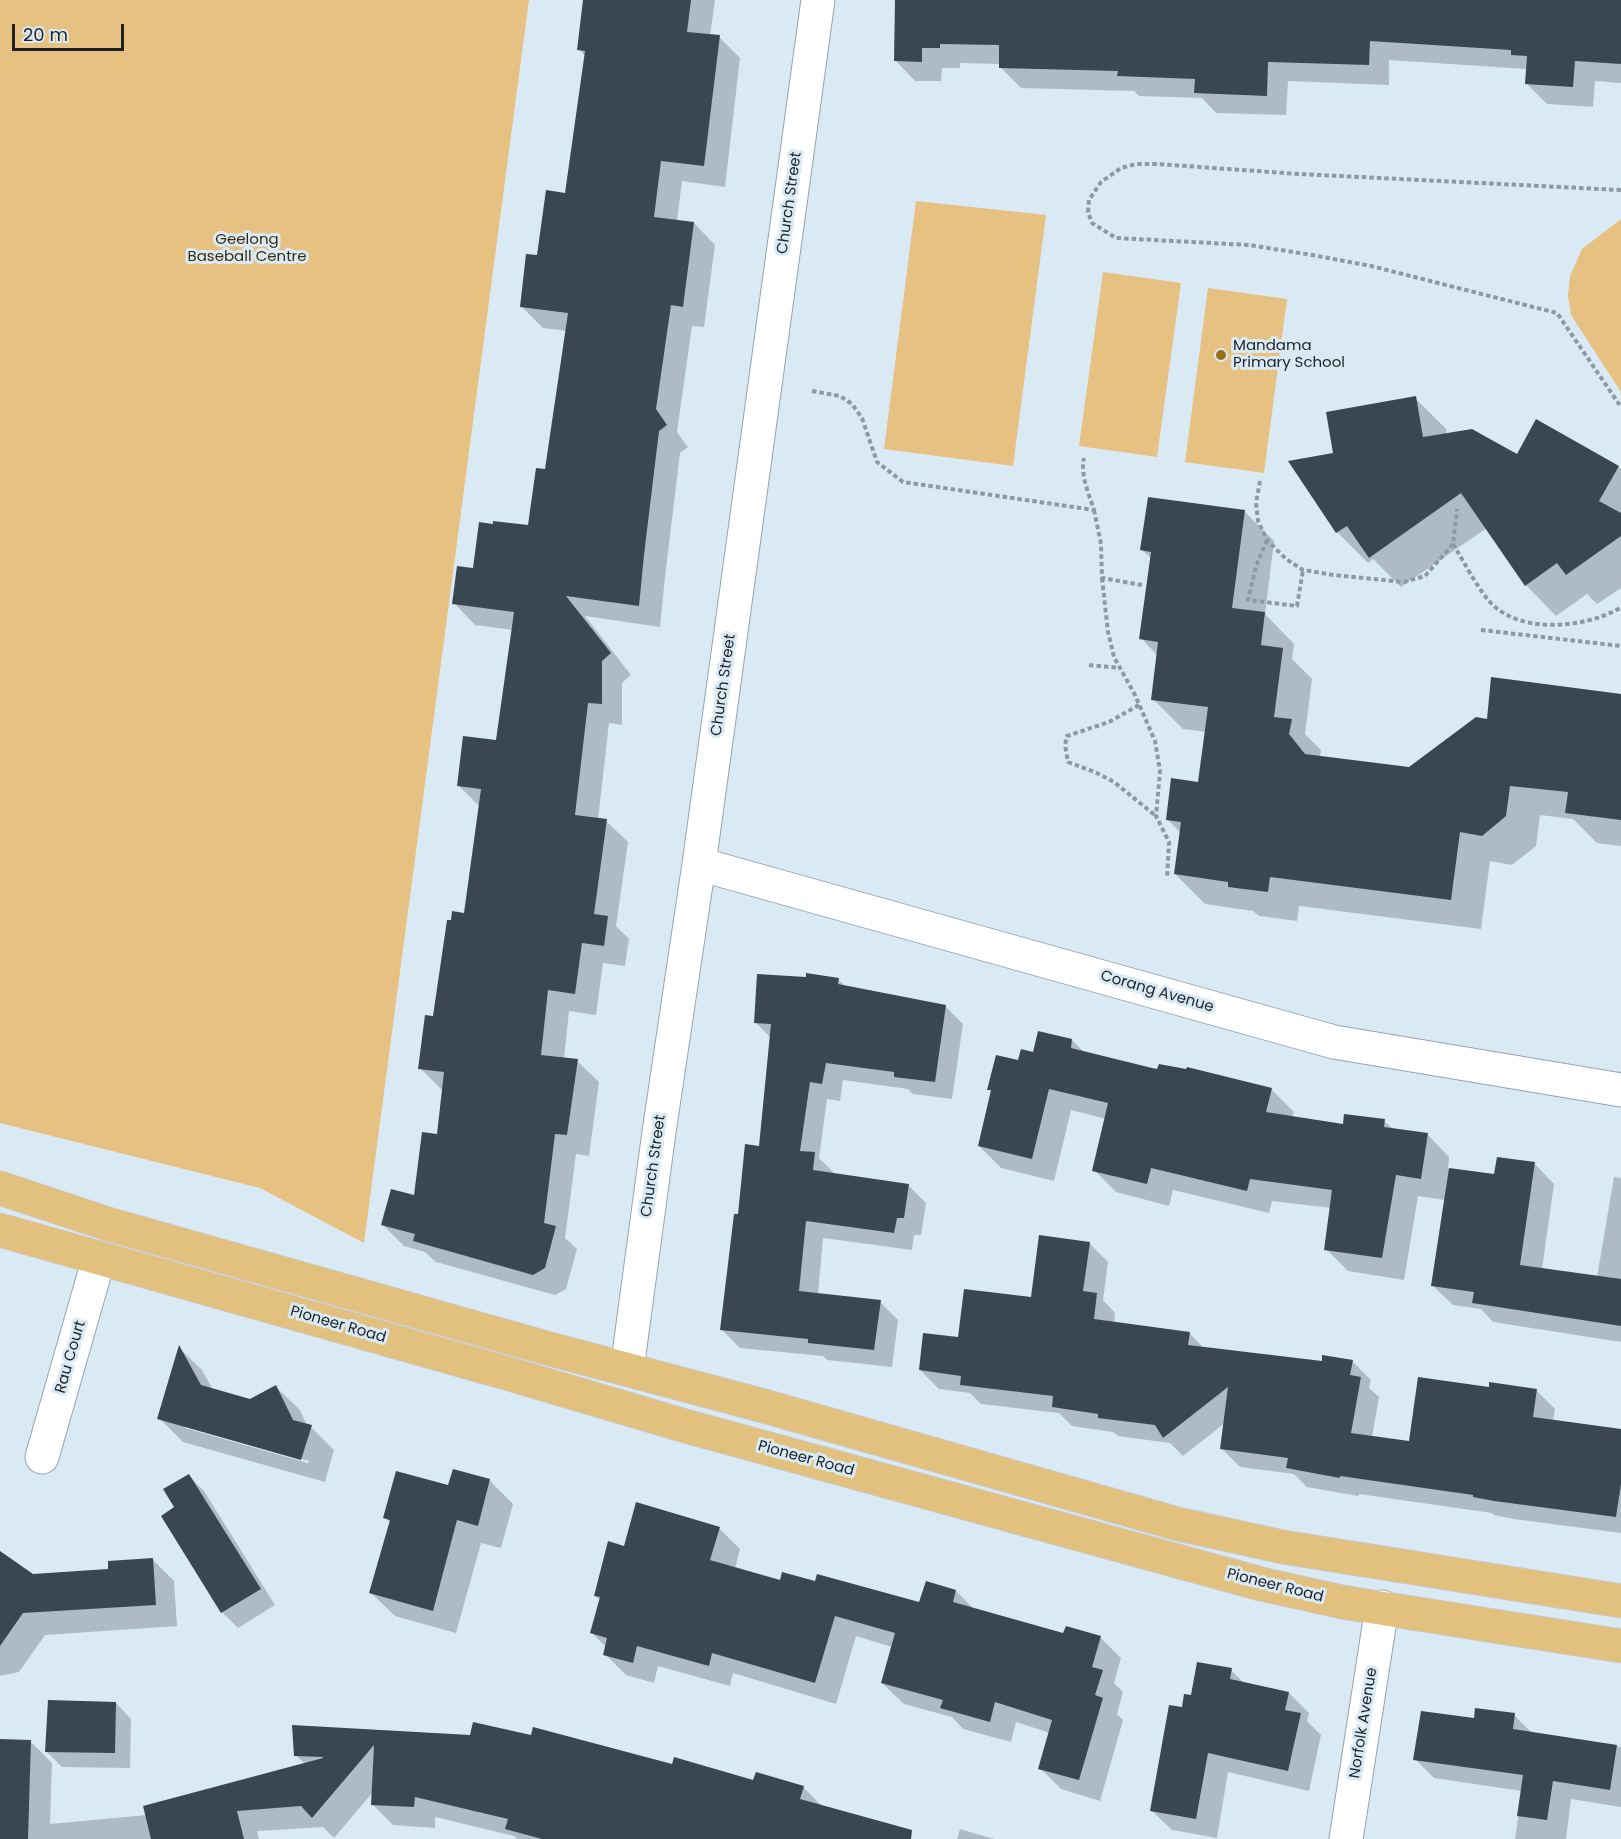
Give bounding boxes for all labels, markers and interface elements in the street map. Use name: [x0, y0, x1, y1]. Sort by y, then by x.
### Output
scale bar: [15, 12, 128, 50]
text: 20 m: [23, 22, 68, 47]
street label: Church Street: [774, 151, 806, 255]
park label: Geelong Baseball Centre: [188, 231, 306, 266]
place label: Mandama Primary School: [1233, 337, 1345, 372]
marker: Mandama Primary School: [1214, 348, 1228, 362]
street label: Church Street: [708, 633, 740, 737]
street label: Corang Avenue: [1098, 967, 1216, 1017]
street label: Church Street: [638, 1114, 670, 1218]
street label: Pioneer Road: [288, 1303, 388, 1347]
street label: Rau Court: [52, 1319, 90, 1395]
street label: Pioneer Road: [756, 1438, 856, 1480]
street label: Pioneer Road: [1225, 1565, 1325, 1607]
street label: Norfolk Avenue: [1346, 1666, 1382, 1780]

